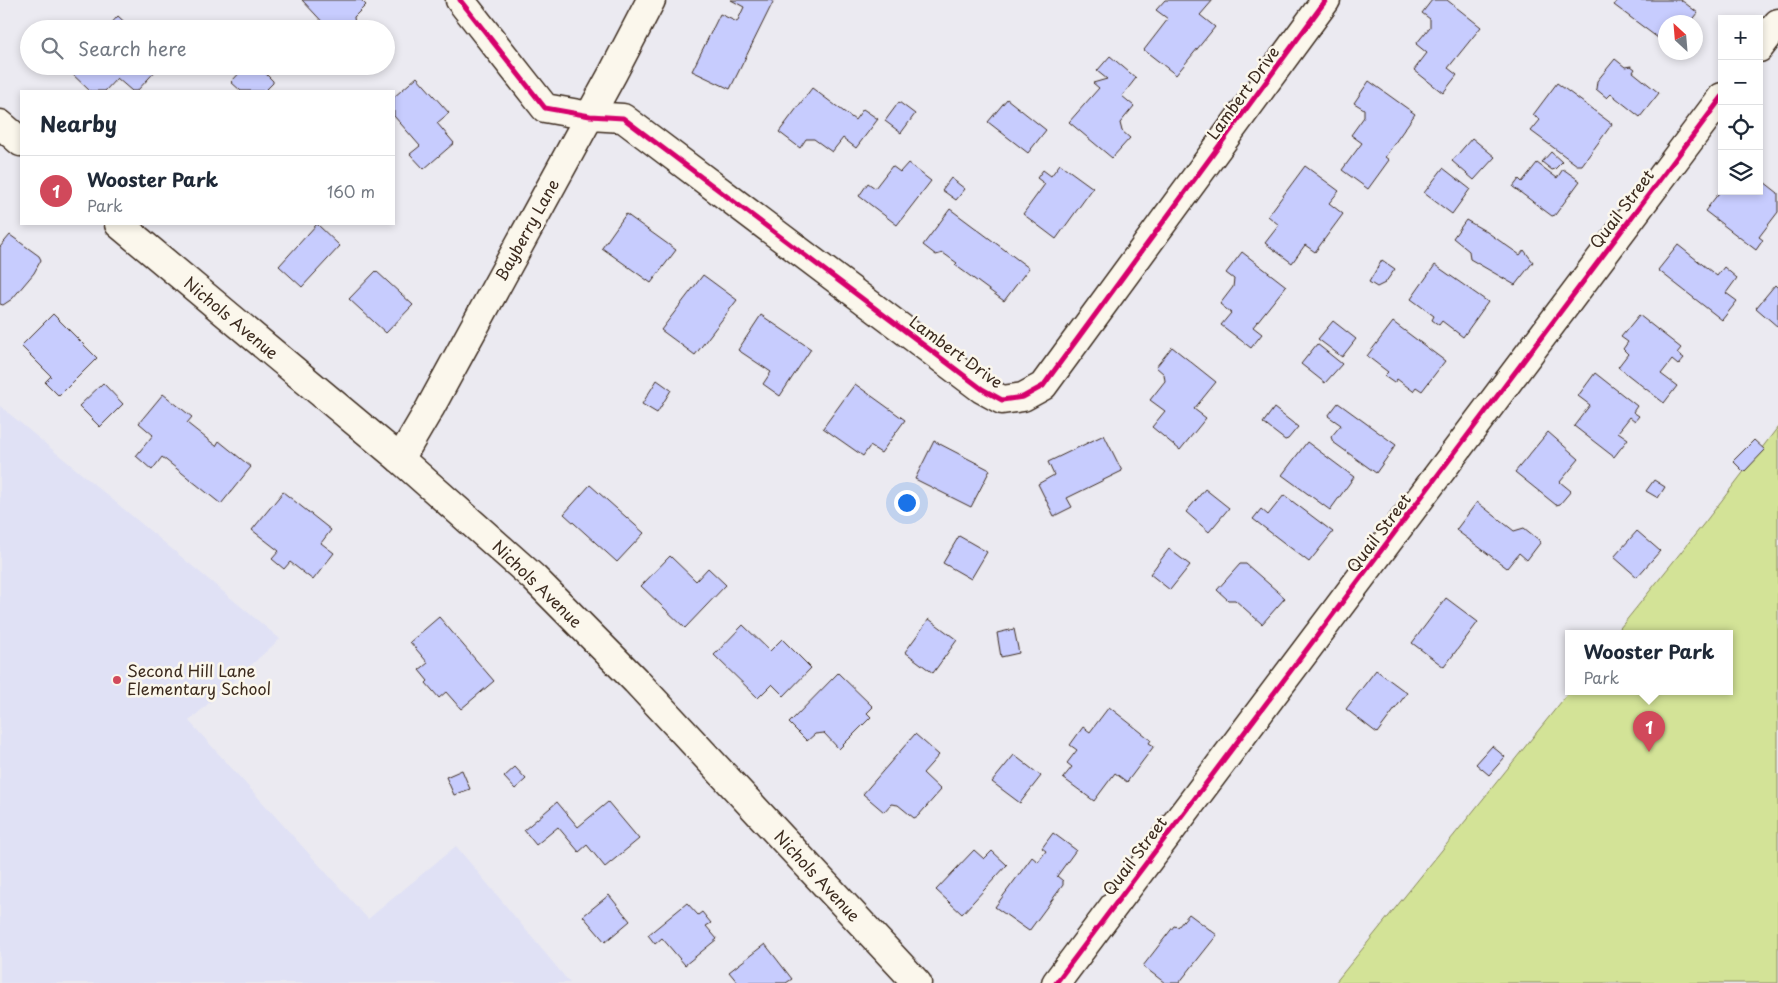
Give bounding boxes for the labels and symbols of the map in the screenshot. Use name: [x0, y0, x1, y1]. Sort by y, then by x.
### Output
north arrow: [1658, 15, 1703, 60]
street label: Lambert Drive: [1200, 41, 1284, 144]
street label: Quail Street: [1583, 163, 1659, 253]
street label: Bayberry Lane: [488, 174, 564, 285]
street label: Nichols Avenue: [179, 270, 284, 364]
street label: Lambert Drive: [905, 309, 1008, 393]
street label: Quail Street: [1340, 487, 1416, 577]
your location: [894, 490, 920, 516]
street label: Nichols Avenue: [487, 534, 588, 633]
place label: Second Hill Lane Elementary School: [127, 658, 271, 700]
marker: Second Hill Lane Elementary School: [111, 674, 123, 686]
pin: 1: [1633, 711, 1665, 752]
street label: Quail Street: [1096, 810, 1172, 900]
street label: Nichols Avenue: [769, 824, 867, 926]

